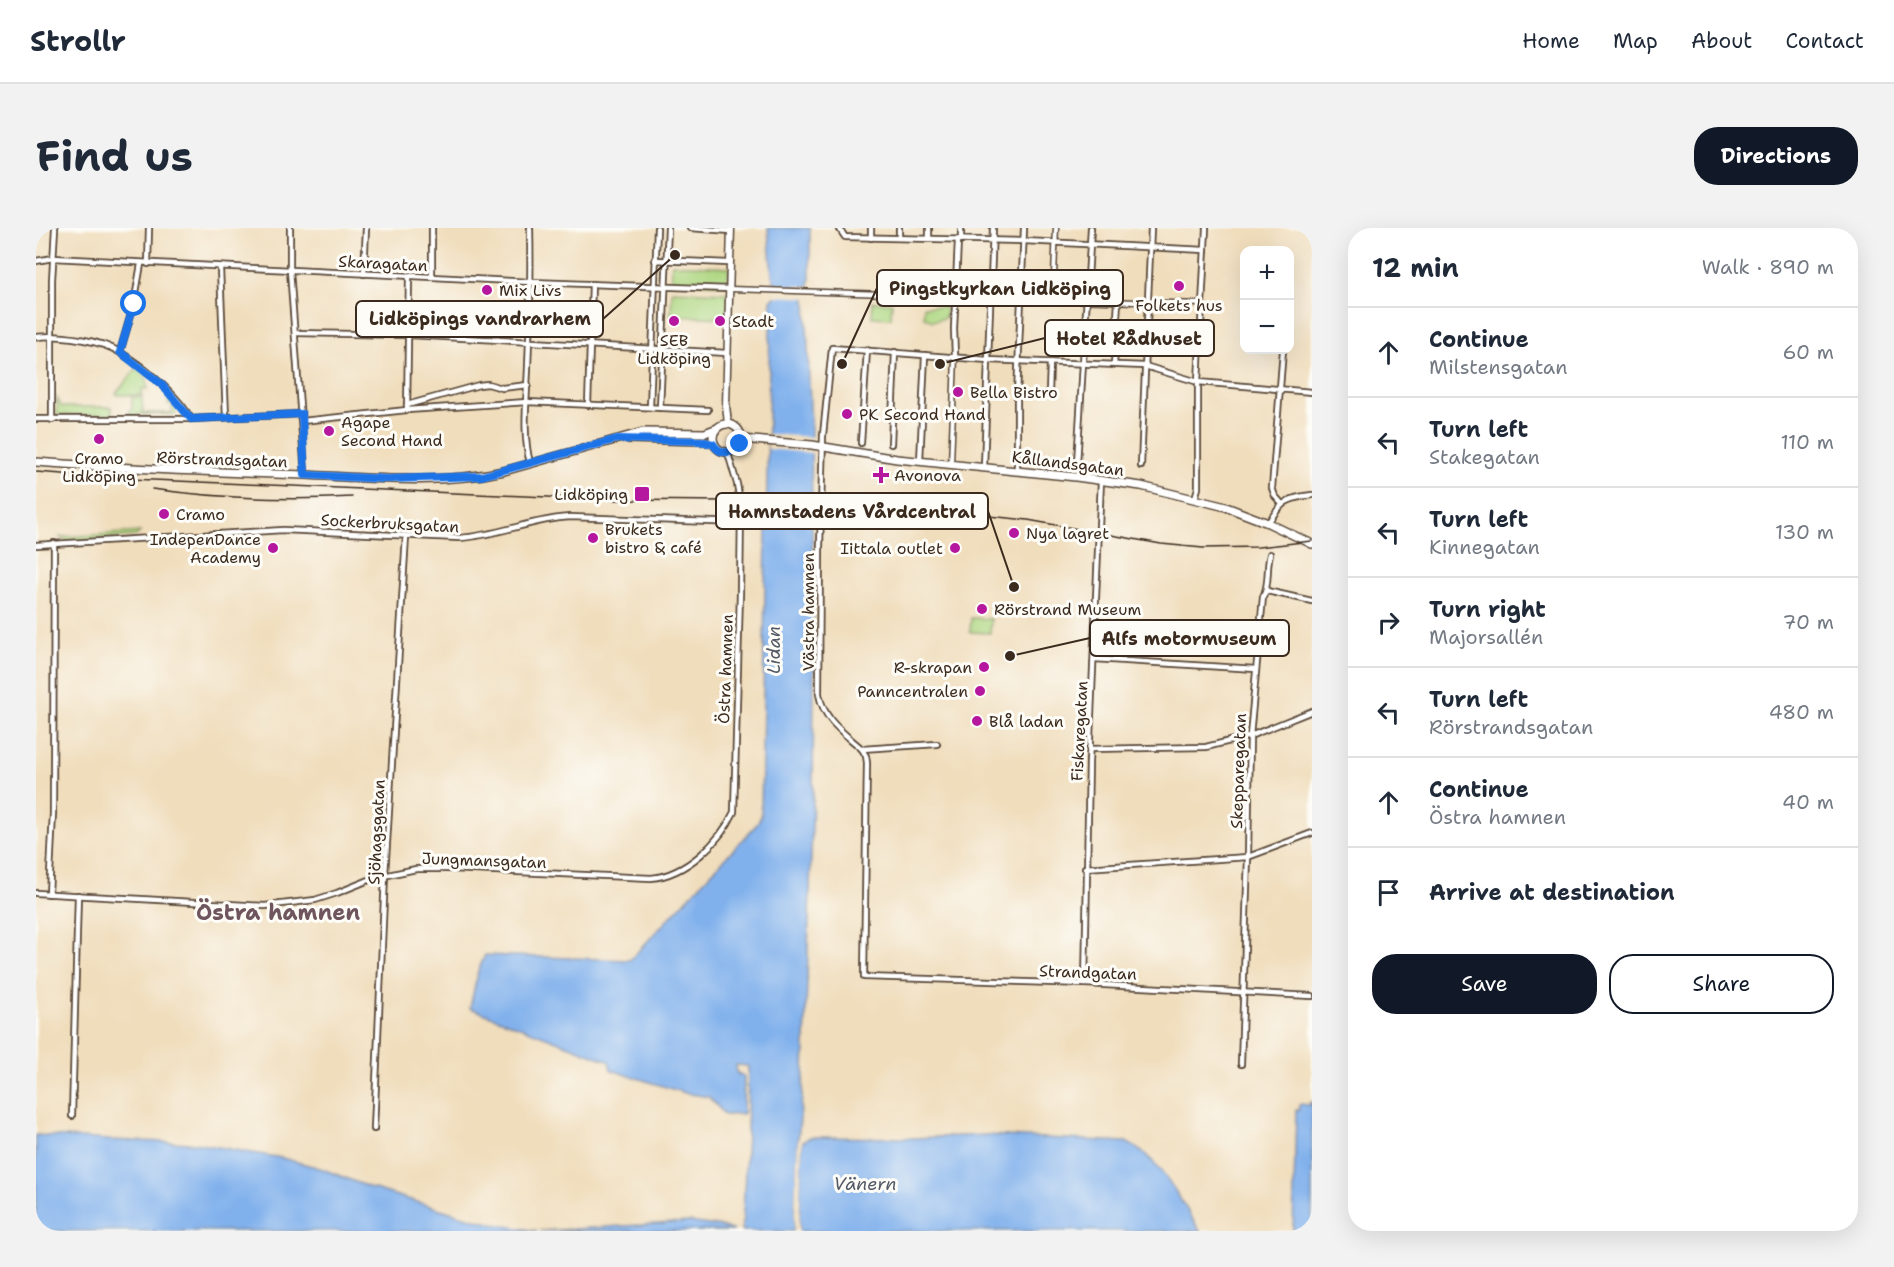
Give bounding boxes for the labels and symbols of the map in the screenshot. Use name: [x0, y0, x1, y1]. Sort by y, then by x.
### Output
street label: Skaragatan: [338, 251, 428, 276]
callout: Pingstkyrkan Lidköping: [877, 270, 1123, 306]
text: Pingstkyrkan Lidköping: [889, 277, 1111, 301]
marker: Folkets hus: [1172, 279, 1186, 293]
place label: Mix Livs: [499, 280, 562, 301]
marker: Mix Livs: [480, 283, 494, 297]
route start: [120, 290, 146, 316]
place label: Folkets hus: [1135, 295, 1223, 316]
callout: Lidköpings vandrarhem: [356, 301, 603, 337]
text: Lidköpings vandrarhem: [369, 307, 592, 331]
place label: Stadt: [732, 311, 774, 332]
marker: SEB Lidköping: [667, 314, 681, 328]
marker: Stadt: [713, 314, 727, 328]
callout: Hotel Rådhuset: [1045, 320, 1214, 356]
text: Hotel Rådhuset: [1056, 327, 1202, 351]
place label: SEB Lidköping: [637, 330, 711, 369]
place label: Bella Bistro: [970, 382, 1058, 403]
marker: Bella Bistro: [951, 385, 965, 399]
place label: PK Second Hand: [859, 404, 986, 425]
marker: PK Second Hand: [840, 407, 854, 421]
place label: Agape Second Hand: [341, 412, 443, 451]
marker: Agape Second Hand: [322, 424, 336, 438]
route end: [726, 430, 752, 456]
marker: Cramo Lidköping: [92, 432, 106, 446]
street label: Kållandsgatan: [1011, 446, 1125, 481]
street label: Rörstrandsgatan: [156, 447, 288, 472]
place label: Cramo Lidköping: [62, 448, 136, 487]
place label: Avonova: [894, 465, 961, 486]
marker: Avonova: [872, 466, 890, 484]
place label: Lidköping: [554, 484, 628, 505]
marker: Lidköping: [633, 485, 651, 503]
callout: Hamnstadens Vårdcentral: [716, 493, 988, 529]
text: Hamnstadens Vårdcentral: [728, 500, 976, 524]
place label: Cramo: [176, 504, 225, 525]
marker: Cramo: [157, 507, 171, 521]
street label: Sockerbruksgatan: [320, 509, 460, 538]
place label: Brukets bistro & café: [605, 519, 702, 558]
place label: Nya lagret: [1026, 523, 1109, 544]
marker: Nya lagret: [1007, 526, 1021, 540]
place label: IndepenDance Academy: [150, 529, 261, 568]
marker: Brukets bistro & café: [586, 531, 600, 545]
place label: Iittala outlet: [840, 538, 943, 559]
marker: IndepenDance Academy: [266, 541, 280, 555]
marker: Iittala outlet: [948, 541, 962, 555]
street label: Västra hamnen: [798, 553, 819, 671]
place label: Rörstrand Museum: [994, 599, 1141, 620]
marker: Rörstrand Museum: [975, 602, 989, 616]
street label: Östra hamnen: [713, 614, 738, 724]
callout: Alfs motormuseum: [1090, 620, 1289, 656]
water label: Lidan: [762, 626, 786, 674]
text: Alfs motormuseum: [1101, 627, 1277, 651]
place label: R-skrapan: [894, 657, 972, 678]
marker: R-skrapan: [977, 660, 991, 674]
street label: Fiskaregatan: [1066, 680, 1093, 782]
place label: Panncentralen: [857, 681, 968, 702]
marker: Panncentralen: [973, 684, 987, 698]
place label: Blå ladan: [989, 711, 1064, 732]
street label: Skepparegatan: [1226, 713, 1251, 829]
marker: Blå ladan: [970, 714, 984, 728]
street label: Sjöhagsgatan: [363, 779, 390, 885]
street label: Jungmansgatan: [421, 848, 547, 873]
district label: Östra hamnen: [196, 898, 360, 927]
street label: Strandgatan: [1039, 960, 1137, 985]
water label: Vänern: [834, 1172, 896, 1196]

